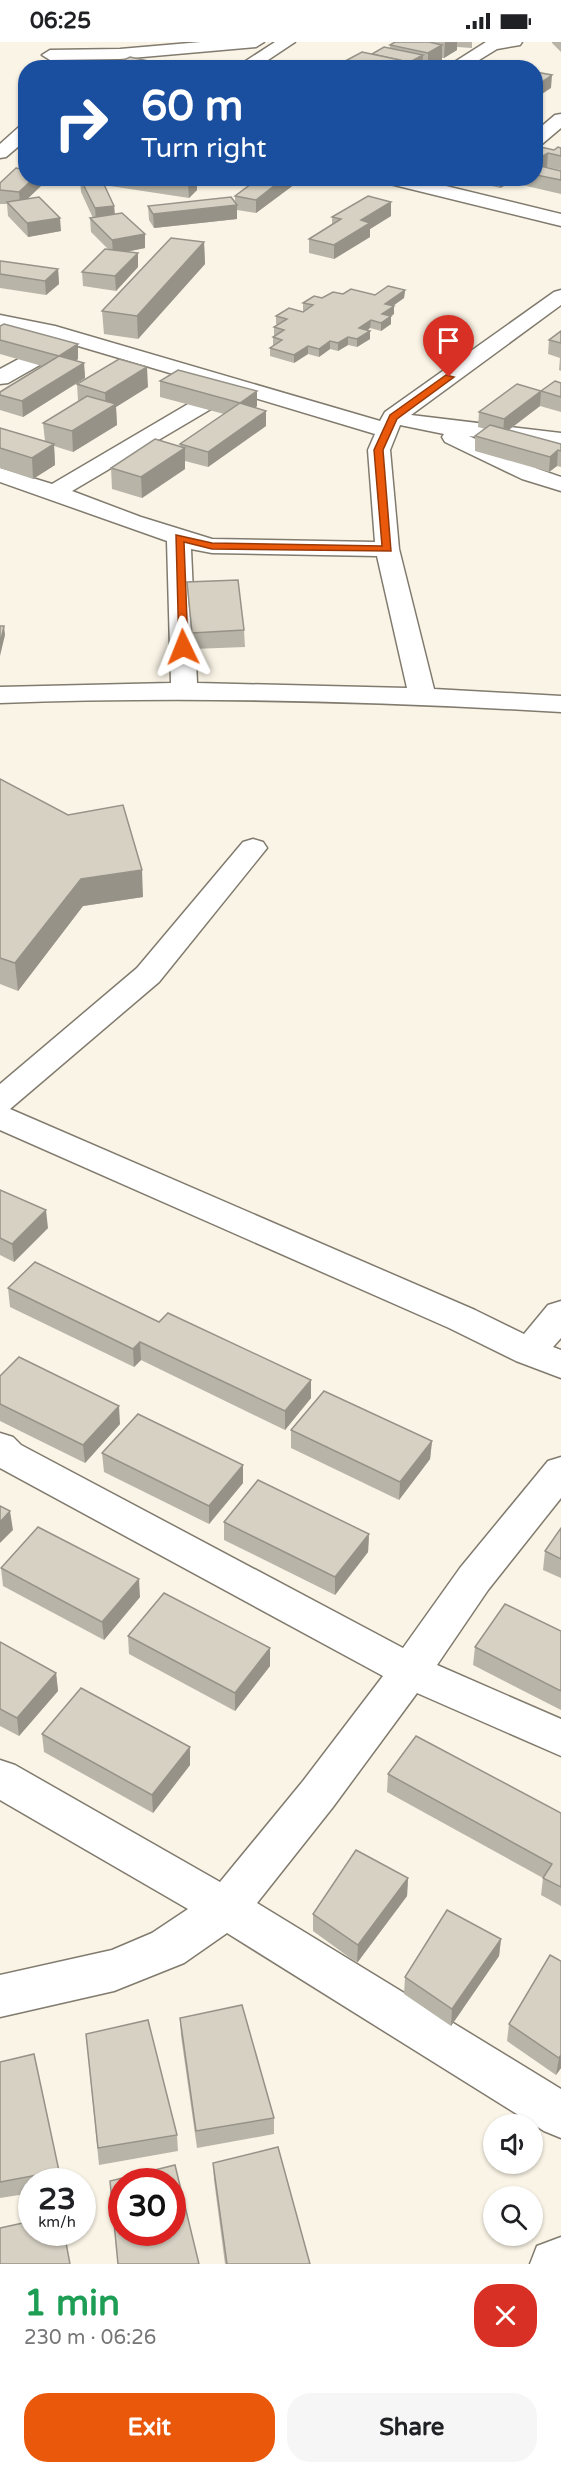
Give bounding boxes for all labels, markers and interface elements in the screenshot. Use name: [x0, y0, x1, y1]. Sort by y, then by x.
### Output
text: 06:25: [30, 8, 91, 34]
text: 60 m: [141, 81, 243, 132]
icon: right: [42, 84, 120, 162]
text: Turn right: [141, 132, 267, 165]
pin: [423, 315, 474, 377]
icon: arrive: [432, 324, 465, 357]
position arrow: [151, 615, 215, 679]
map controls: [483, 2114, 543, 2246]
button: sound: [483, 2114, 543, 2174]
speed limit sign: 30: [108, 2168, 186, 2246]
text: 23: [38, 2181, 76, 2218]
button: search: [483, 2186, 543, 2246]
text: km/h: [38, 2213, 76, 2231]
text: 1 min: [24, 2282, 120, 2325]
button: close: [474, 2284, 537, 2347]
text: 230 m · 06:26: [24, 2326, 156, 2350]
button: Exit: [24, 2393, 275, 2462]
button: Share: [287, 2393, 537, 2462]

